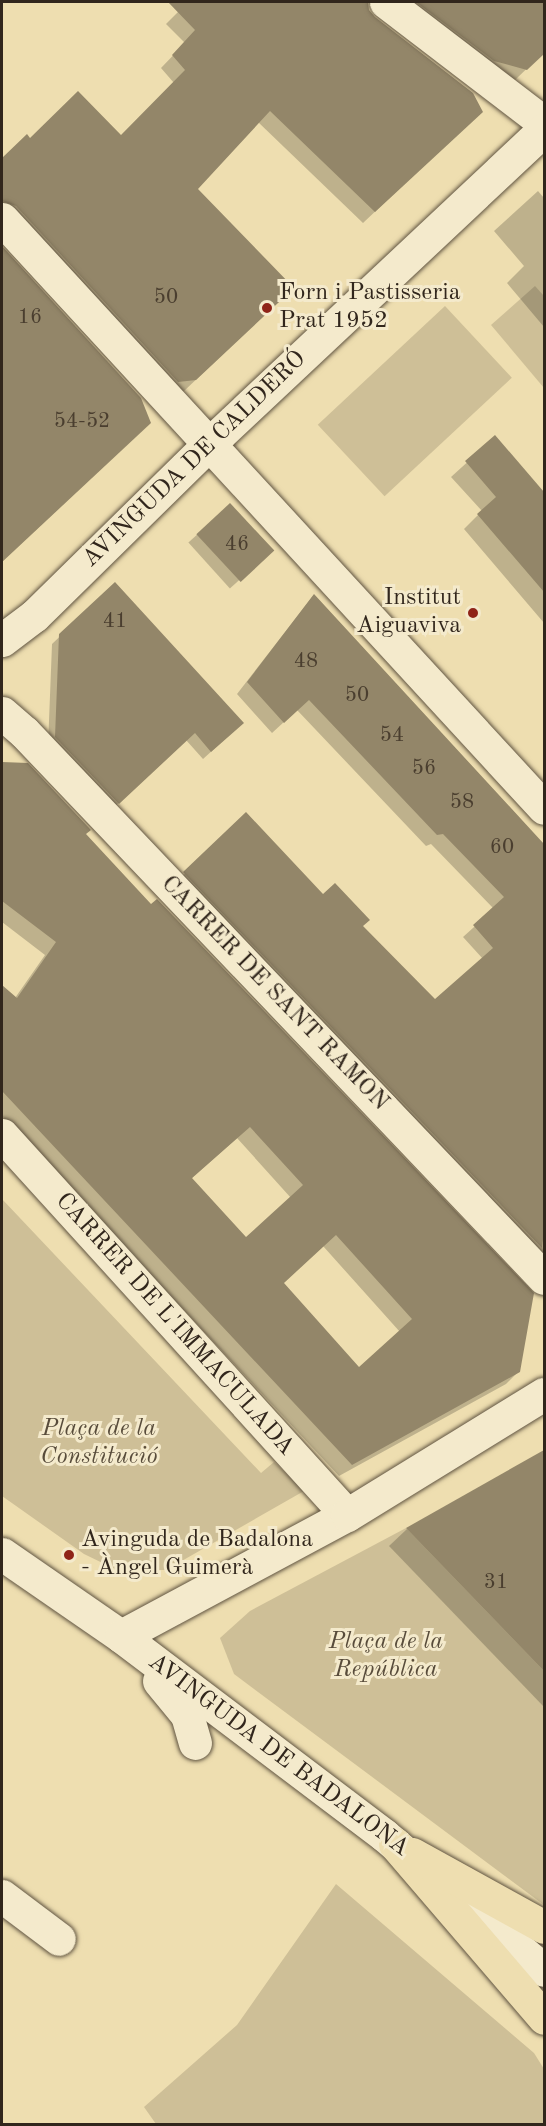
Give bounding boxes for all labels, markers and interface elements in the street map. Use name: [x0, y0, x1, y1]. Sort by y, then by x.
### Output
place label: Forn i Pastisseria Prat 1952: [279, 280, 461, 336]
house number: 50: [154, 285, 178, 311]
marker: Forn i Pastisseria Prat 1952: [260, 301, 274, 315]
house number: 16: [18, 305, 42, 331]
street label: AVINGUDA DE CALDERÓ: [77, 346, 313, 574]
house number: 54-52: [54, 409, 110, 435]
house number: 46: [225, 532, 249, 558]
place label: Institut Aiguaviva: [356, 585, 461, 641]
marker: Institut Aiguaviva: [466, 606, 480, 620]
house number: 41: [103, 609, 127, 635]
house number: 48: [294, 649, 318, 675]
house number: 50: [345, 683, 369, 709]
house number: 54: [380, 723, 404, 749]
house number: 56: [412, 756, 436, 782]
house number: 58: [450, 790, 474, 816]
house number: 60: [490, 835, 514, 861]
street label: CARRER DE SANT RAMON: [154, 870, 394, 1118]
street label: CARRER DE L'IMMACULADA: [48, 1188, 300, 1462]
park label: Plaça de la Constitució: [40, 1416, 158, 1472]
place label: Avinguda de Badalona - Àngel Guimerà: [81, 1527, 313, 1583]
marker: Avinguda de Badalona - Àngel Guimerà: [62, 1548, 76, 1562]
house number: 31: [484, 1570, 508, 1596]
park label: Plaça de la República: [329, 1629, 443, 1685]
street label: AVINGUDA DE BADALONA: [142, 1648, 414, 1864]

